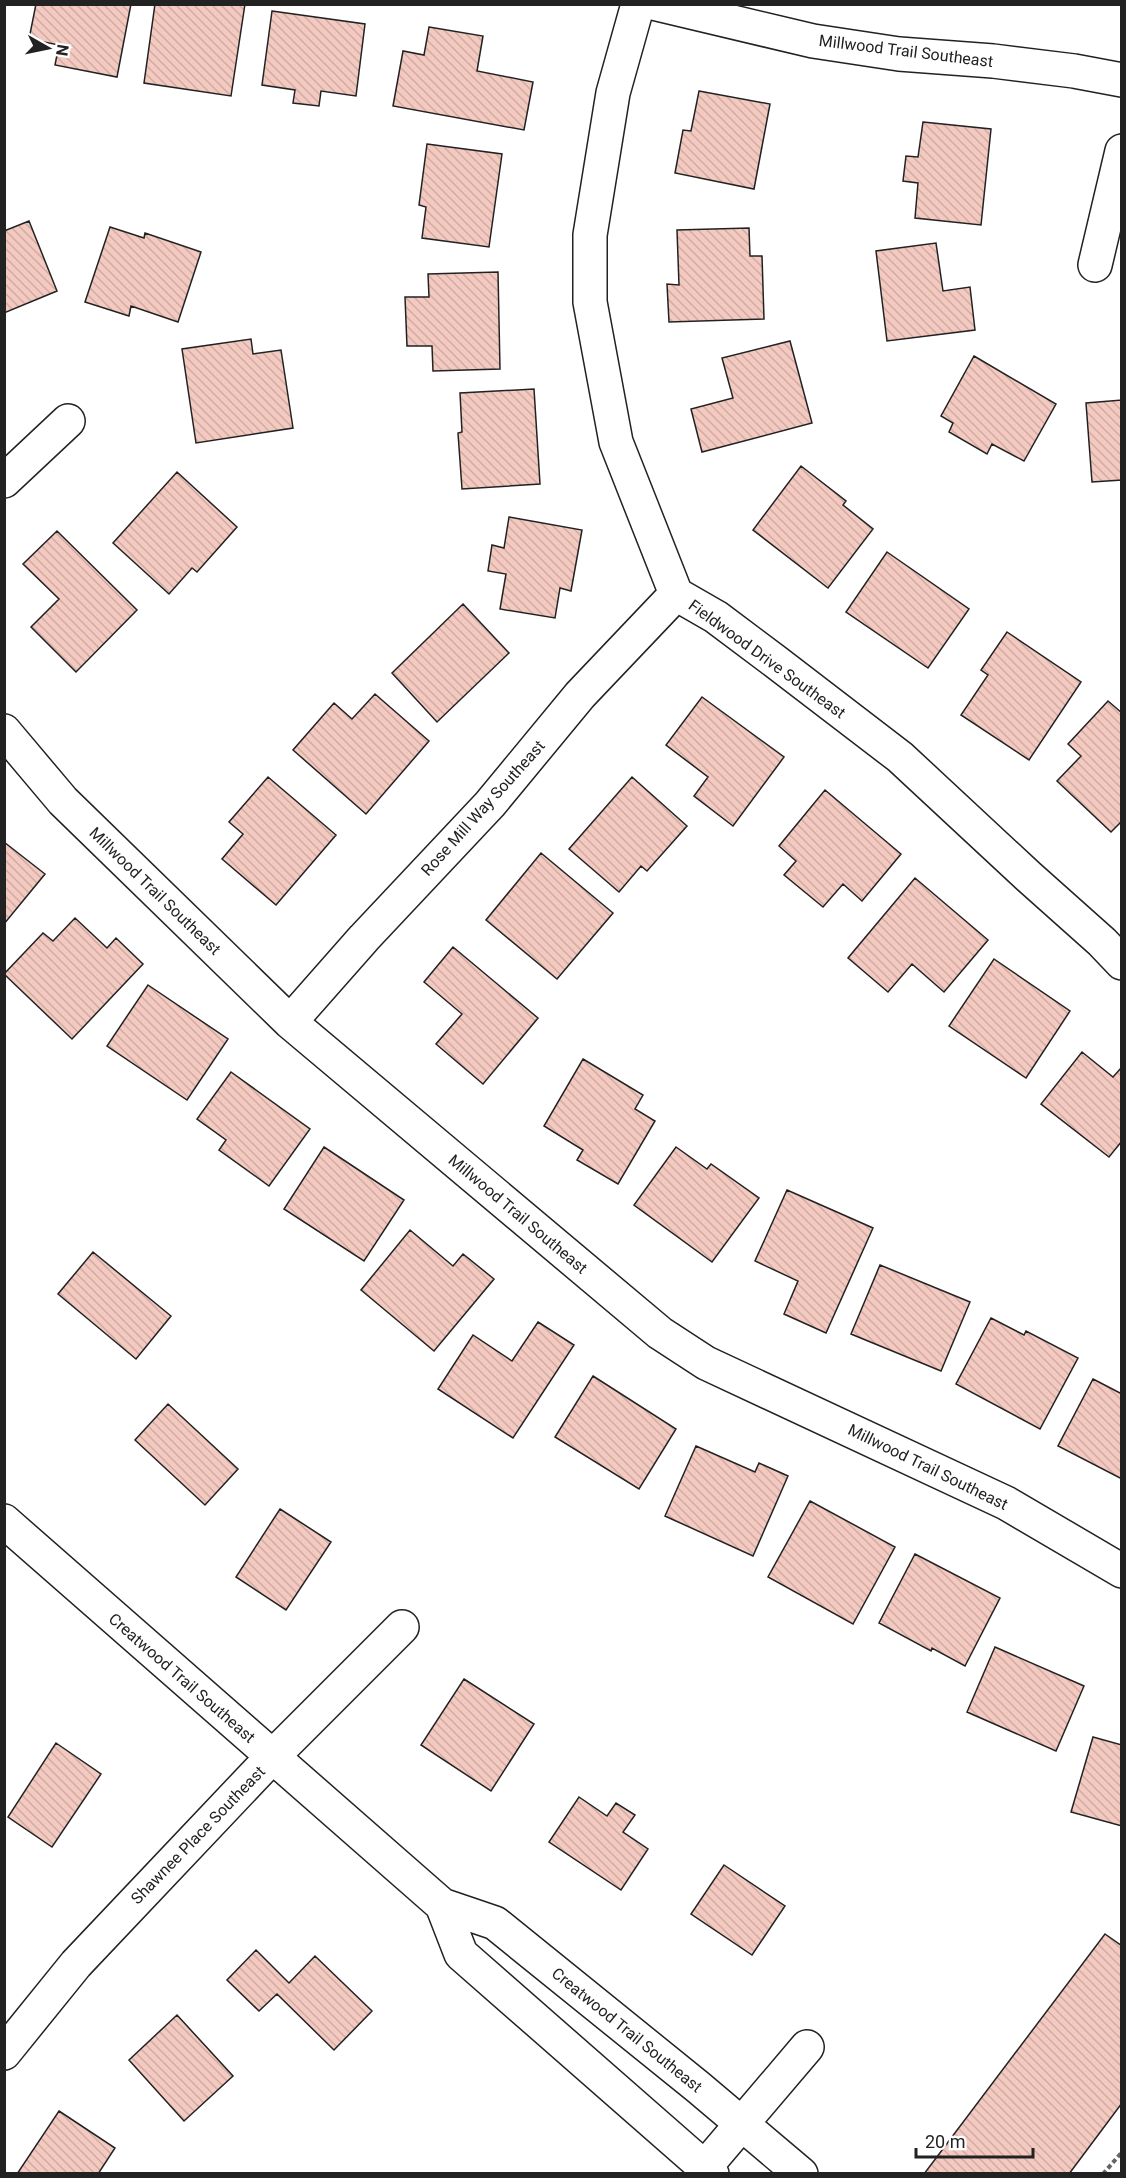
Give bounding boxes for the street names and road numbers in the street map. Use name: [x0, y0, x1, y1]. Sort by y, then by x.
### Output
street label: Millwood Trail Southeast: [818, 31, 994, 71]
street label: Fieldwood Drive Southeast: [685, 596, 849, 722]
street label: Rose Mill Way Southeast: [417, 736, 549, 880]
street label: Millwood Trail Southeast: [85, 823, 225, 959]
street label: Millwood Trail Southeast: [445, 1150, 591, 1278]
street label: Millwood Trail Southeast: [845, 1420, 1011, 1514]
street label: Creatwood Trail Southeast: [105, 1609, 259, 1747]
street label: Shawnee Place Southeast: [127, 1762, 269, 1908]
street label: Creatwood Trail Southeast: [548, 1964, 706, 2096]

